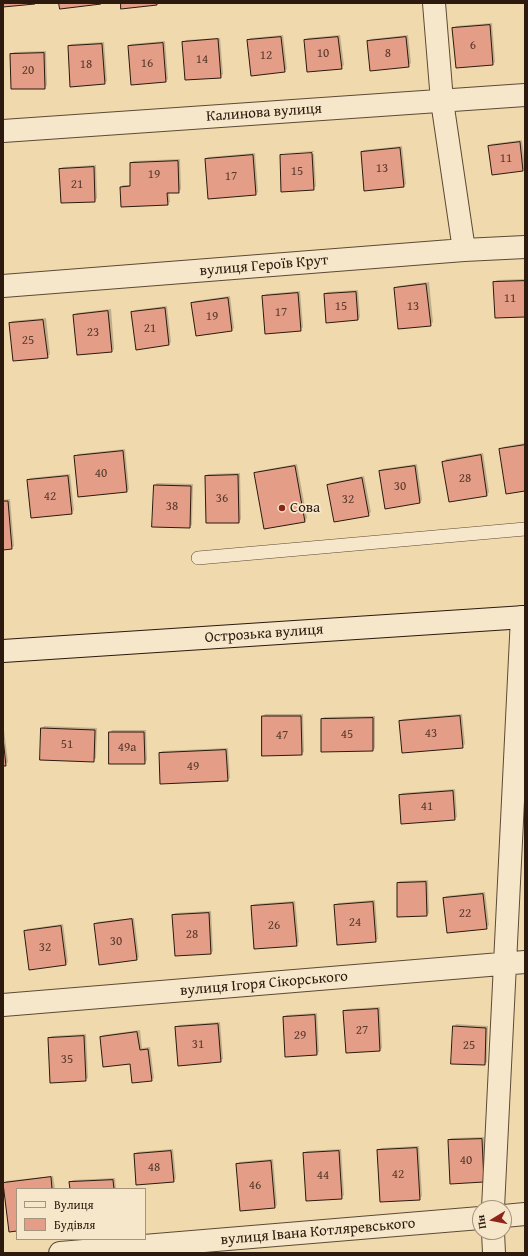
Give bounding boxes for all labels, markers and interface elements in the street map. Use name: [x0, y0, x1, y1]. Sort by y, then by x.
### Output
house number: 6: [470, 38, 476, 54]
house number: 10: [317, 46, 329, 62]
house number: 8: [385, 46, 391, 62]
house number: 12: [260, 48, 272, 64]
house number: 14: [196, 52, 208, 68]
house number: 16: [141, 56, 153, 72]
house number: 18: [80, 57, 92, 73]
house number: 20: [22, 63, 34, 79]
street label: Калинова вулиця: [206, 100, 322, 126]
house number: 11: [500, 151, 512, 167]
house number: 13: [376, 161, 388, 177]
house number: 15: [291, 164, 303, 180]
house number: 19: [148, 167, 160, 183]
house number: 17: [225, 169, 237, 185]
house number: 21: [71, 177, 83, 193]
street label: вулиця Героїв Крут: [199, 251, 329, 281]
house number: 11: [504, 291, 516, 307]
house number: 15: [335, 299, 347, 315]
house number: 13: [407, 299, 419, 315]
house number: 17: [275, 305, 287, 321]
house number: 19: [206, 309, 218, 325]
house number: 21: [144, 321, 156, 337]
house number: 23: [87, 325, 99, 341]
house number: 25: [22, 333, 34, 349]
house number: 40: [95, 466, 107, 482]
house number: 28: [459, 471, 471, 487]
house number: 30: [394, 479, 406, 495]
house number: 42: [44, 489, 56, 505]
house number: 36: [216, 491, 228, 507]
house number: 32: [342, 492, 354, 508]
house number: 38: [166, 499, 178, 515]
place label: Сова: [290, 499, 320, 517]
marker: Сова: [277, 503, 287, 513]
street label: Острозька вулиця: [204, 621, 324, 647]
house number: 43: [425, 726, 437, 742]
house number: 45: [341, 727, 353, 743]
house number: 47: [276, 728, 288, 744]
house number: 51: [61, 737, 73, 753]
house number: 49а: [118, 740, 136, 756]
house number: 49: [187, 759, 199, 775]
house number: 41: [421, 799, 433, 815]
house number: 22: [459, 906, 471, 922]
house number: 24: [349, 915, 361, 931]
house number: 26: [268, 918, 280, 934]
house number: 28: [186, 927, 198, 943]
house number: 30: [110, 934, 122, 950]
house number: 32: [39, 940, 51, 956]
street label: вулиця Ігоря Сікорського: [179, 968, 349, 1000]
house number: 27: [356, 1023, 368, 1039]
house number: 29: [294, 1028, 306, 1044]
house number: 31: [192, 1037, 204, 1053]
house number: 25: [463, 1038, 475, 1054]
house number: 35: [61, 1052, 73, 1068]
house number: 40: [460, 1153, 472, 1169]
house number: 48: [148, 1160, 160, 1176]
house number: 42: [392, 1167, 404, 1183]
house number: 44: [317, 1168, 329, 1184]
house number: 46: [249, 1178, 261, 1194]
legend: [16, 1188, 146, 1240]
text: Вулиця: [54, 1196, 94, 1213]
north arrow: [472, 1200, 512, 1240]
text: Пн: [472, 1214, 490, 1230]
street label: вулиця Івана Котляревського: [220, 1215, 416, 1249]
text: Будівля: [54, 1216, 95, 1233]

